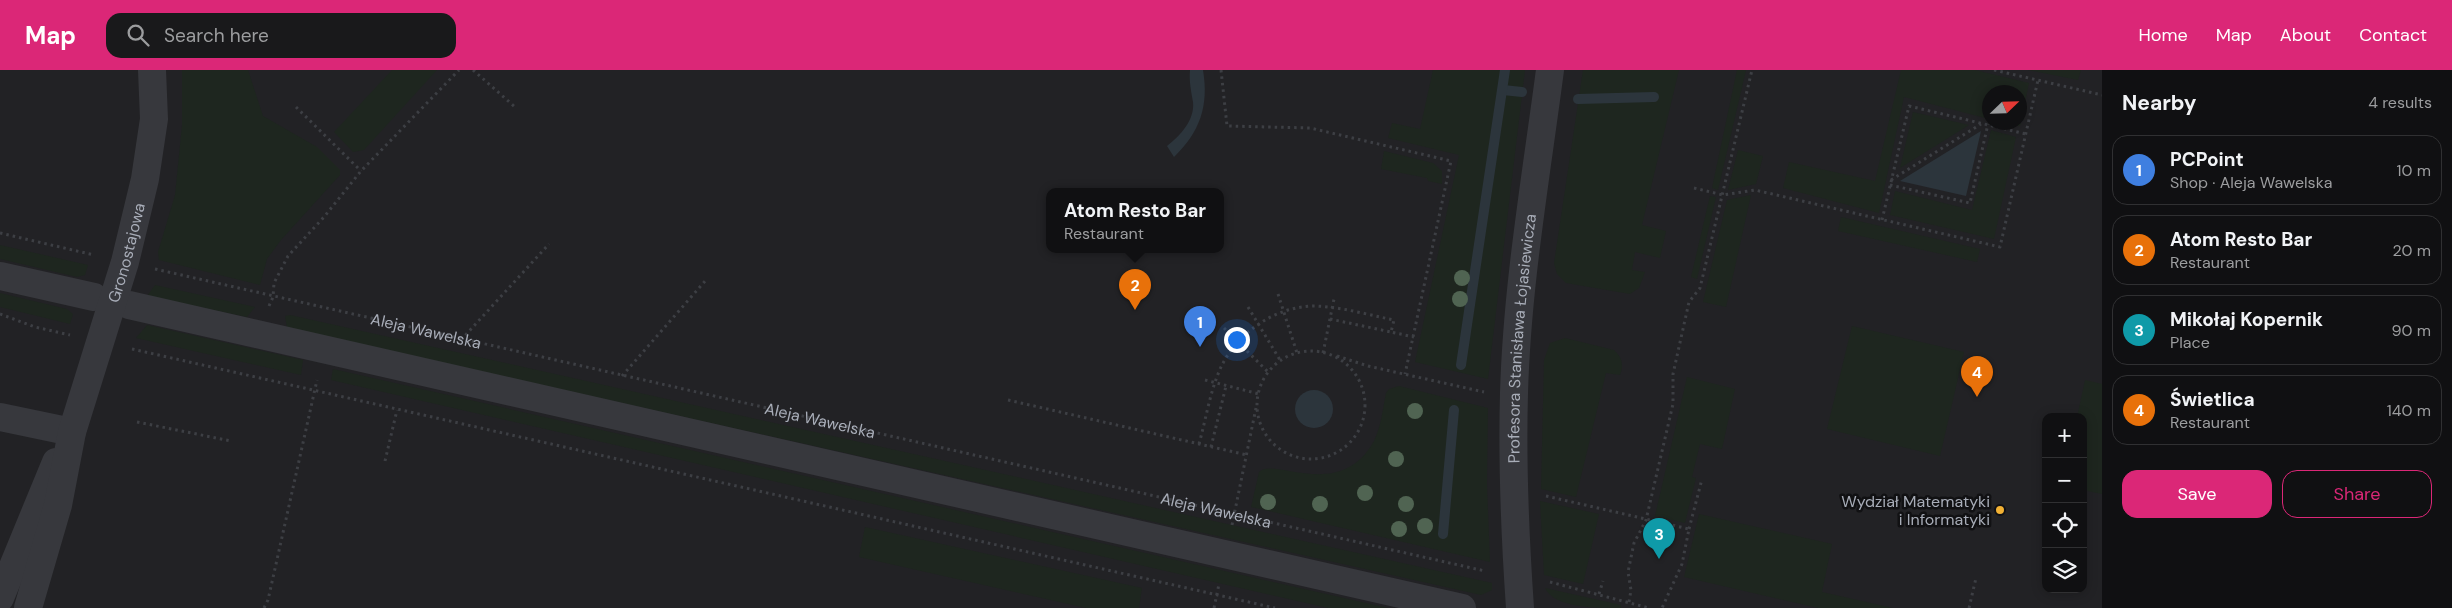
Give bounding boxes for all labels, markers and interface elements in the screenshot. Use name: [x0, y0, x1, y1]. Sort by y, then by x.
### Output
search box: [106, 13, 456, 58]
text: Map: [25, 20, 76, 51]
icon: search: [124, 21, 152, 49]
text: Search here: [164, 23, 269, 48]
text: Home: [2138, 23, 2188, 47]
text: Map: [2216, 23, 2252, 47]
text: About: [2280, 23, 2331, 47]
text: Contact: [2359, 23, 2427, 47]
north arrow: [1982, 85, 2027, 130]
text: Nearby: [2122, 89, 2196, 117]
text: 4 results: [2368, 92, 2432, 113]
text: PCPoint: [2170, 147, 2244, 172]
text: 1: [2136, 160, 2142, 181]
text: 10 m: [2397, 160, 2431, 181]
text: Shop · Aleja Wawelska: [2170, 172, 2332, 193]
popup: [1046, 188, 1224, 253]
text: Atom Resto Bar: [1064, 198, 1206, 223]
street label: Gronostajowa: [103, 201, 149, 305]
street label: Profesora Stanisława Łojasiewicza: [1503, 212, 1541, 464]
text: Restaurant: [1064, 223, 1144, 244]
text: Atom Resto Bar: [2170, 227, 2312, 252]
text: 2: [2134, 240, 2144, 261]
text: 20 m: [2392, 240, 2431, 261]
text: Restaurant: [2170, 252, 2250, 273]
pin: 2: [1119, 269, 1151, 310]
pin: 1: [1184, 306, 1216, 347]
text: Mikołaj Kopernik: [2170, 307, 2323, 332]
street label: Aleja Wawelska: [369, 308, 483, 353]
text: 3: [2134, 320, 2144, 341]
text: 90 m: [2391, 320, 2431, 341]
your location: [1224, 327, 1250, 353]
text: Place: [2170, 332, 2210, 353]
pin: 4: [1961, 356, 1993, 397]
text: Świetlica: [2170, 387, 2255, 412]
street label: Aleja Wawelska: [763, 397, 877, 443]
text: 4: [2134, 400, 2144, 421]
text: 140 m: [2387, 400, 2431, 421]
text: Restaurant: [2170, 412, 2250, 433]
map controls: [2042, 413, 2087, 593]
button: +: [2042, 413, 2087, 458]
button: −: [2042, 458, 2087, 503]
button: Save: [2122, 470, 2272, 518]
button: Share: [2282, 470, 2432, 518]
street label: Aleja Wawelska: [1159, 487, 1273, 533]
place label: Wydział Matematyki i Informatyki: [1841, 491, 1990, 530]
button: locate: [2042, 503, 2087, 548]
marker: Wydział Matematyki i Informatyki: [1994, 504, 2006, 516]
pin: 3: [1643, 518, 1675, 559]
button: layers: [2042, 548, 2087, 593]

